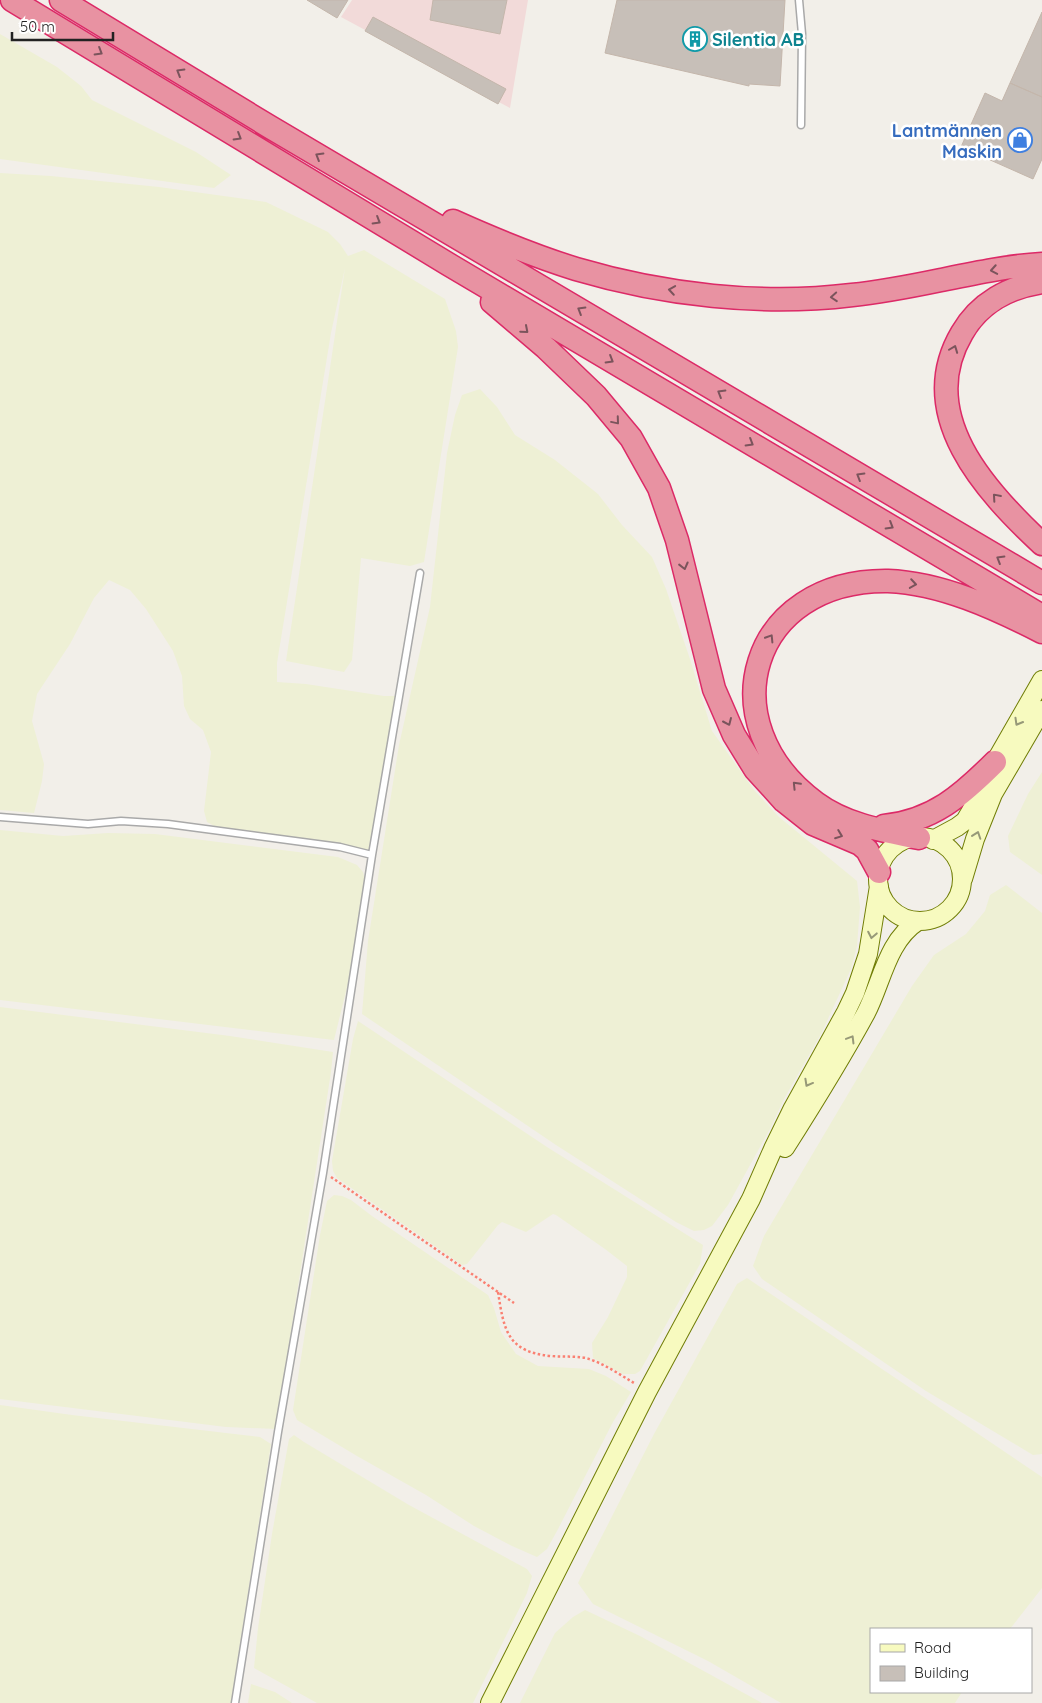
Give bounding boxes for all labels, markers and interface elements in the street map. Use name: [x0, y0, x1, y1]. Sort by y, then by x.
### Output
scale bar: [12, 10, 114, 42]
text: 50 m: [20, 17, 55, 36]
building icon: Silentia AB: [682, 26, 708, 52]
place label: Silentia AB: [712, 28, 804, 51]
one-way arrow: [93, 46, 102, 56]
one-way arrow: [176, 68, 185, 78]
place label: Lantmännen Maskin: [892, 119, 1002, 163]
shop icon: Lantmännen Maskin: [1007, 127, 1033, 153]
one-way arrow: [232, 130, 241, 140]
one-way arrow: [315, 152, 324, 162]
one-way arrow: [371, 214, 380, 224]
one-way arrow: [989, 264, 998, 274]
one-way arrow: [667, 286, 676, 296]
one-way arrow: [829, 291, 837, 302]
one-way arrow: [577, 307, 586, 317]
one-way arrow: [519, 324, 528, 333]
one-way arrow: [948, 345, 958, 353]
one-way arrow: [605, 354, 614, 364]
one-way arrow: [717, 389, 726, 399]
one-way arrow: [611, 415, 620, 424]
one-way arrow: [745, 436, 754, 446]
one-way arrow: [857, 472, 866, 482]
one-way arrow: [992, 493, 1001, 502]
one-way arrow: [885, 519, 894, 529]
one-way arrow: [997, 555, 1006, 565]
one-way arrow: [678, 562, 689, 571]
one-way arrow: [908, 579, 917, 589]
one-way arrow: [764, 634, 773, 644]
one-way arrow: [722, 717, 733, 726]
one-way arrow: [1014, 717, 1024, 726]
one-way arrow: [793, 782, 802, 791]
one-way arrow: [834, 829, 843, 839]
one-way arrow: [971, 831, 981, 840]
one-way arrow: [867, 930, 878, 939]
one-way arrow: [845, 1035, 855, 1044]
one-way arrow: [804, 1077, 814, 1086]
legend: [870, 1628, 1032, 1693]
text: Road: [914, 1638, 951, 1657]
text: Building: [914, 1663, 969, 1682]

